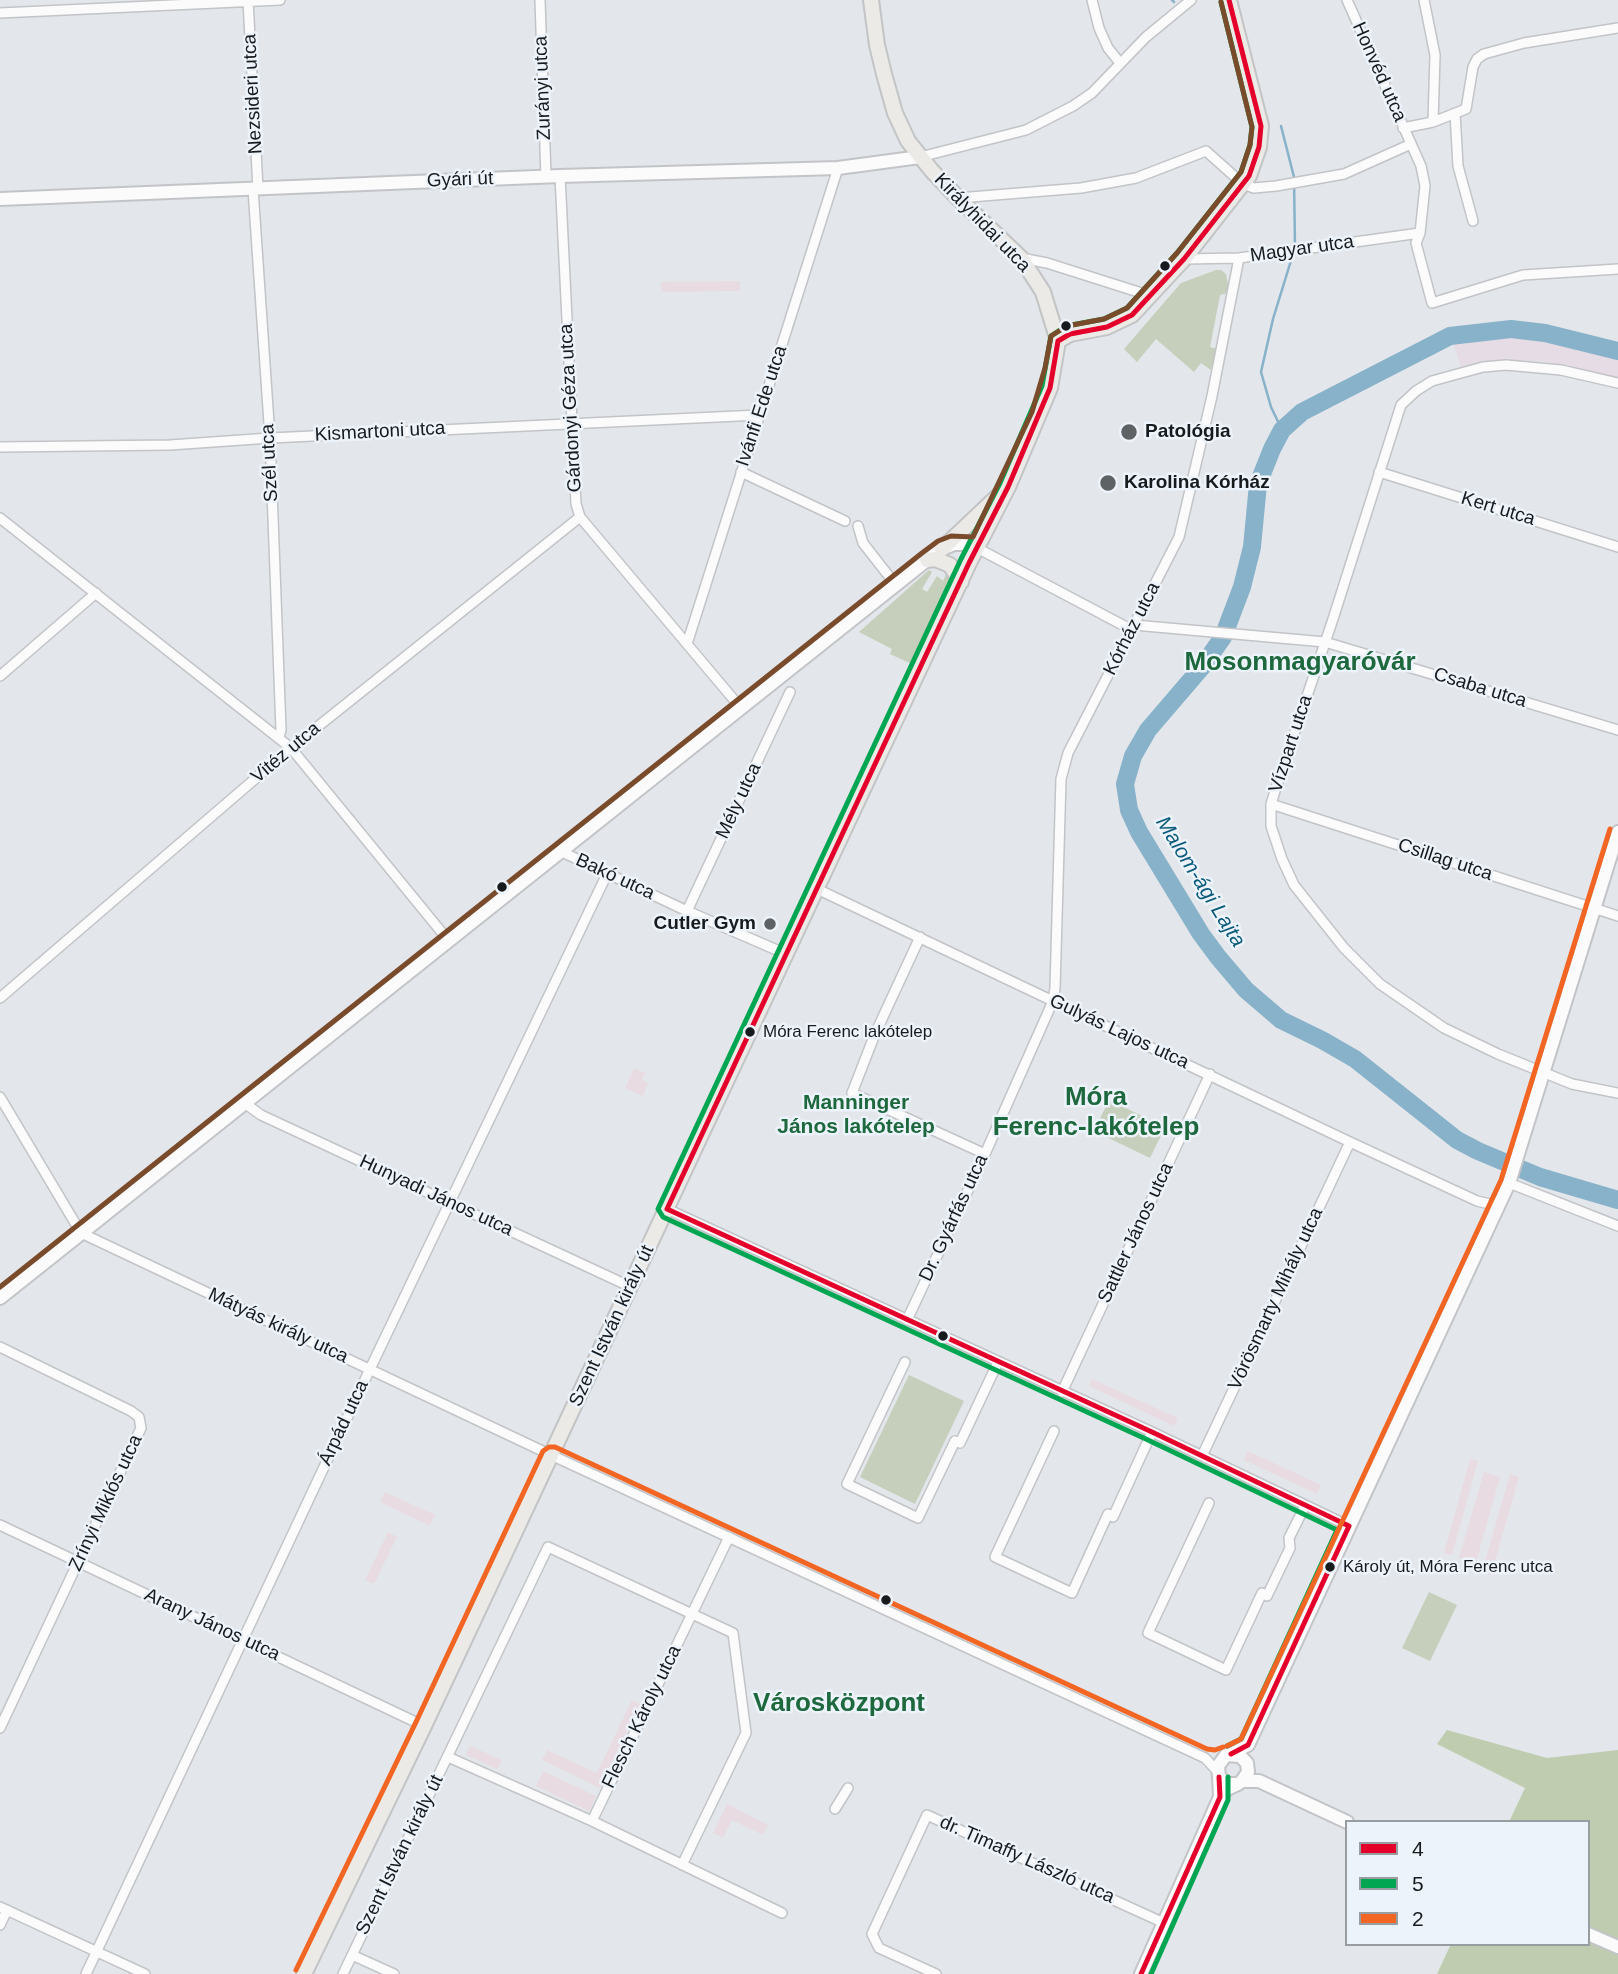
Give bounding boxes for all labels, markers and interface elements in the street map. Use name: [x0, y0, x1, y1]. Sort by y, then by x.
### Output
street label: Honvéd utca: [1347, 19, 1411, 125]
street label: Nezsideri utca: [238, 33, 268, 155]
street label: Zurányi utca: [530, 35, 556, 141]
street label: Gyári út: [426, 167, 494, 193]
street label: Királyhidai utca: [929, 169, 1035, 277]
street label: Magyar utca: [1249, 230, 1355, 268]
unlabelled marker: [1158, 259, 1172, 273]
unlabelled marker: [1059, 319, 1073, 333]
street label: Gárdonyi Géza utca: [555, 323, 587, 493]
street label: Ivánfi Ede utca: [732, 343, 792, 469]
street label: Kismartoni utca: [314, 417, 446, 447]
place label: Patológia: [1145, 421, 1231, 443]
marker: Patológia: [1119, 422, 1139, 442]
street label: Szél utca: [257, 423, 283, 503]
place label: Karolina Kórház: [1124, 472, 1270, 494]
marker: Karolina Kórház: [1098, 473, 1118, 493]
street label: Kert utca: [1458, 487, 1538, 531]
street label: Kórház utca: [1099, 579, 1165, 679]
district label: Mosonmagyaróvár: [1184, 647, 1416, 679]
street label: Csaba utca: [1431, 663, 1529, 713]
street label: Vízpart utca: [1264, 692, 1318, 796]
street label: Vitéz utca: [247, 718, 325, 788]
street label: Mély utca: [711, 759, 767, 843]
water label: Malom-ági Lajta: [1150, 812, 1250, 952]
street label: Csillag utca: [1395, 834, 1495, 886]
street label: Bakó utca: [572, 849, 658, 905]
unlabelled marker: [495, 880, 509, 894]
place label: Cutler Gym: [654, 913, 756, 935]
marker: Cutler Gym: [762, 916, 778, 932]
street label: Gulyás Lajos utca: [1046, 990, 1192, 1074]
place label: Móra Ferenc lakótelep: [763, 1022, 932, 1042]
marker: Móra Ferenc lakótelep: [743, 1025, 757, 1039]
district label: Móra Ferenc-lakótelep: [993, 1082, 1199, 1144]
district label: Manninger János lakótelep: [777, 1090, 935, 1140]
street label: Hunyadi János utca: [356, 1150, 516, 1242]
street label: Dr. Gyárfás utca: [915, 1151, 993, 1285]
street label: Sattler János utca: [1094, 1159, 1178, 1307]
street label: Vörösmarty Mihály utca: [1224, 1204, 1328, 1394]
street label: Szent István király út: [565, 1242, 659, 1410]
street label: Mátyás király utca: [204, 1284, 352, 1368]
unlabelled marker: [936, 1329, 950, 1343]
street label: Árpád utca: [314, 1377, 374, 1469]
street label: Zrínyi Miklós utca: [64, 1431, 148, 1575]
place label: Károly út, Móra Ferenc utca: [1343, 1557, 1553, 1577]
marker: Károly út, Móra Ferenc utca: [1323, 1560, 1337, 1574]
street label: Arany János utca: [141, 1584, 283, 1666]
unlabelled marker: [879, 1593, 893, 1607]
street label: Flesch Károly utca: [597, 1642, 687, 1792]
district label: Városközpont: [753, 1688, 925, 1720]
street label: Szent István király út: [351, 1771, 449, 1939]
street label: dr. Timaffy László utca: [936, 1811, 1118, 1909]
legend: [1345, 1820, 1590, 1946]
text: 4: [1412, 1837, 1424, 1860]
text: 5: [1412, 1872, 1424, 1895]
text: 2: [1412, 1907, 1424, 1930]

